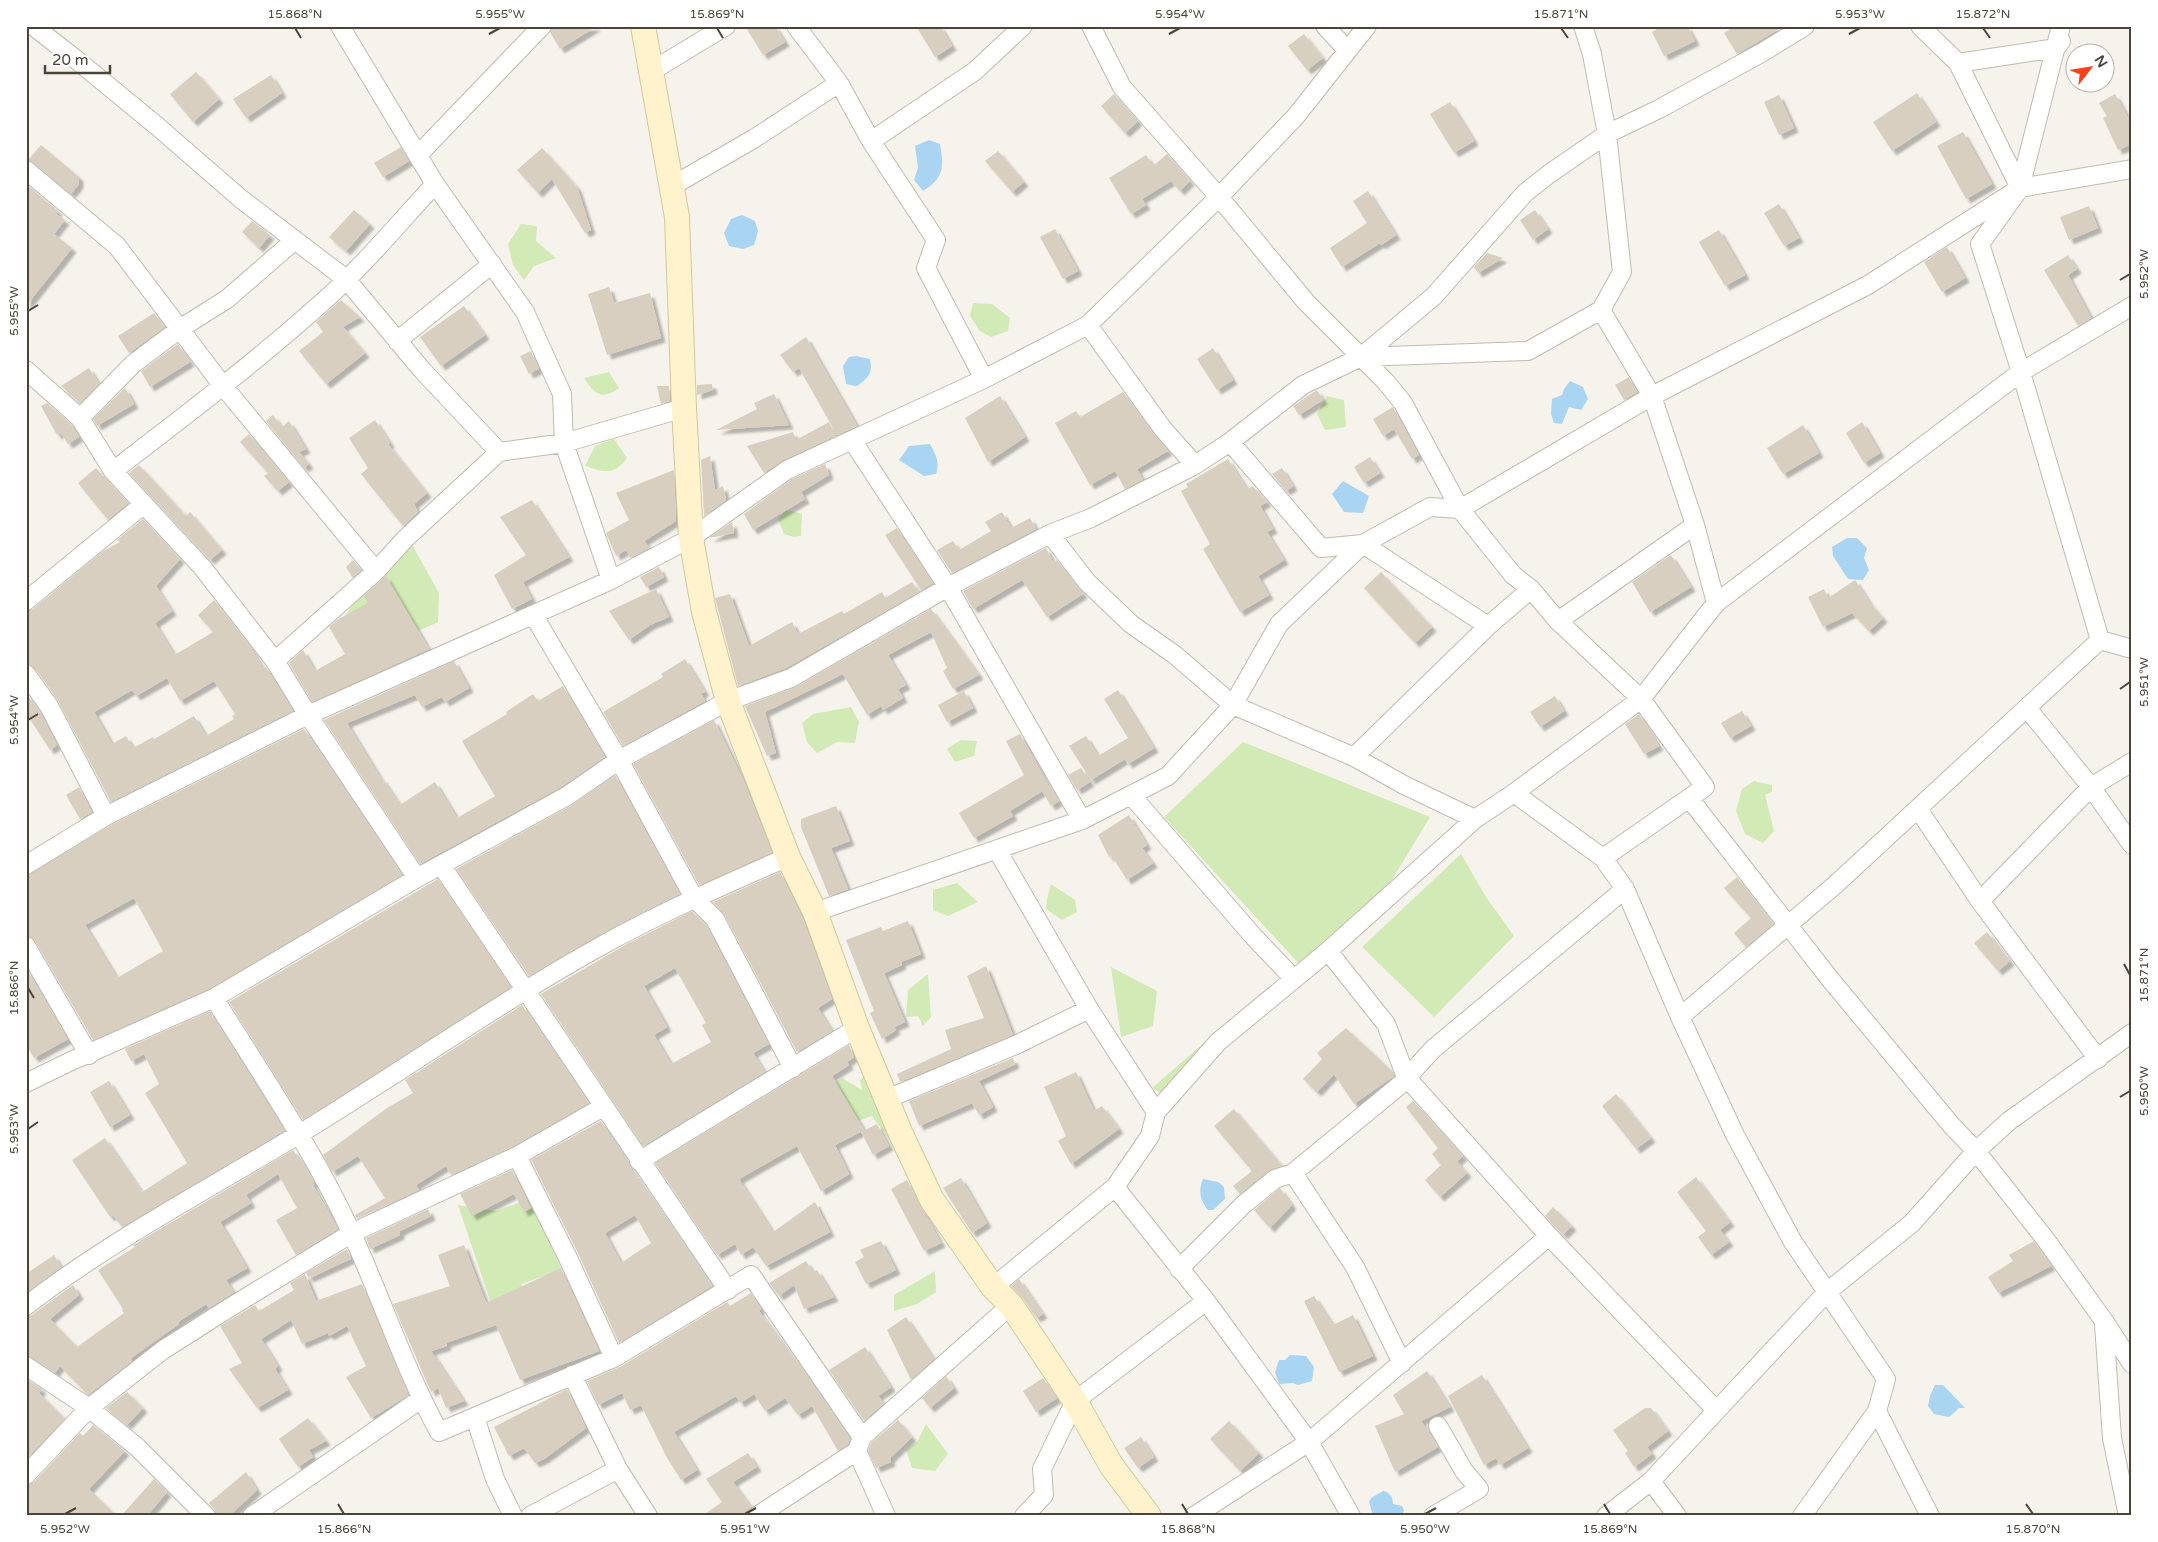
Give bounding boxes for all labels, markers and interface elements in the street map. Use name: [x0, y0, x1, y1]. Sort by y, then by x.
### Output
text: 15.868°N: [268, 7, 322, 21]
text: 5.955°W: [475, 7, 525, 21]
text: 15.869°N: [690, 7, 744, 21]
text: 5.954°W: [1155, 7, 1205, 21]
text: 15.871°N: [1534, 7, 1588, 21]
text: 5.953°W: [1835, 7, 1885, 21]
text: 15.872°N: [1956, 7, 2010, 21]
scale bar: [45, 42, 110, 74]
north arrow: [2066, 42, 2116, 92]
text: 20 m: [52, 51, 89, 69]
text: N: [2091, 52, 2111, 71]
text: 5.952°W: [2137, 249, 2151, 299]
text: 5.955°W: [7, 286, 21, 336]
text: 5.951°W: [2137, 657, 2151, 707]
text: 5.954°W: [7, 695, 21, 745]
text: 15.871°N: [2137, 948, 2151, 1002]
text: 15.866°N: [7, 961, 21, 1015]
text: 5.950°W: [2137, 1066, 2151, 1116]
text: 5.953°W: [7, 1104, 21, 1154]
text: 5.952°W: [40, 1522, 90, 1536]
text: 15.866°N: [317, 1522, 371, 1536]
text: 5.951°W: [720, 1522, 770, 1536]
text: 15.868°N: [1161, 1522, 1215, 1536]
text: 5.950°W: [1400, 1522, 1450, 1536]
text: 15.869°N: [1583, 1522, 1637, 1536]
text: 15.870°N: [2006, 1522, 2060, 1536]

